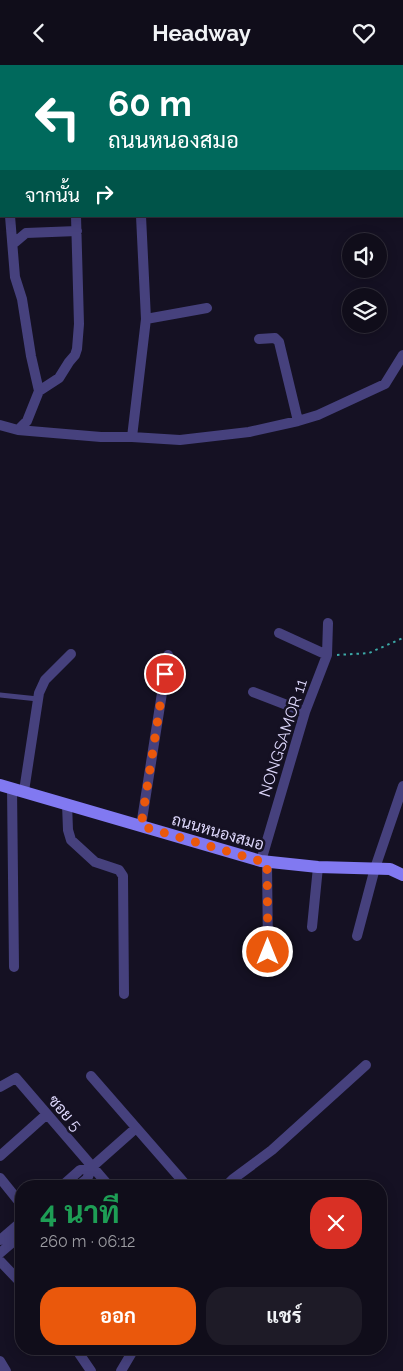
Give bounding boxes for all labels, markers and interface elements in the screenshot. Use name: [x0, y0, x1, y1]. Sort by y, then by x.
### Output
icon: back: [25, 19, 53, 47]
icon: heart: [350, 19, 378, 47]
text: Headway: [152, 20, 251, 46]
text: 60 m: [108, 83, 192, 124]
icon: left: [25, 85, 90, 150]
text: ถนนหนองสมอ: [108, 127, 239, 153]
icon: right: [90, 180, 118, 208]
text: จากนั้น: [25, 184, 80, 206]
map controls: [342, 233, 387, 333]
button: sound: [342, 233, 387, 278]
button: layers: [342, 288, 387, 333]
pin: [144, 653, 186, 695]
icon: arrive: [151, 660, 179, 688]
street label: NONGSAMOR 11: [255, 677, 311, 799]
street label: ถนนหนองสมอ: [170, 810, 266, 854]
position arrow: [241, 925, 293, 977]
street label: ซอย 5: [44, 1091, 86, 1135]
text: 4 นาที: [40, 1195, 119, 1230]
button: close: [310, 1197, 362, 1249]
text: 260 m · 06:12: [40, 1232, 135, 1251]
button: ออก: [40, 1287, 196, 1345]
button: แชร์: [206, 1287, 362, 1345]

